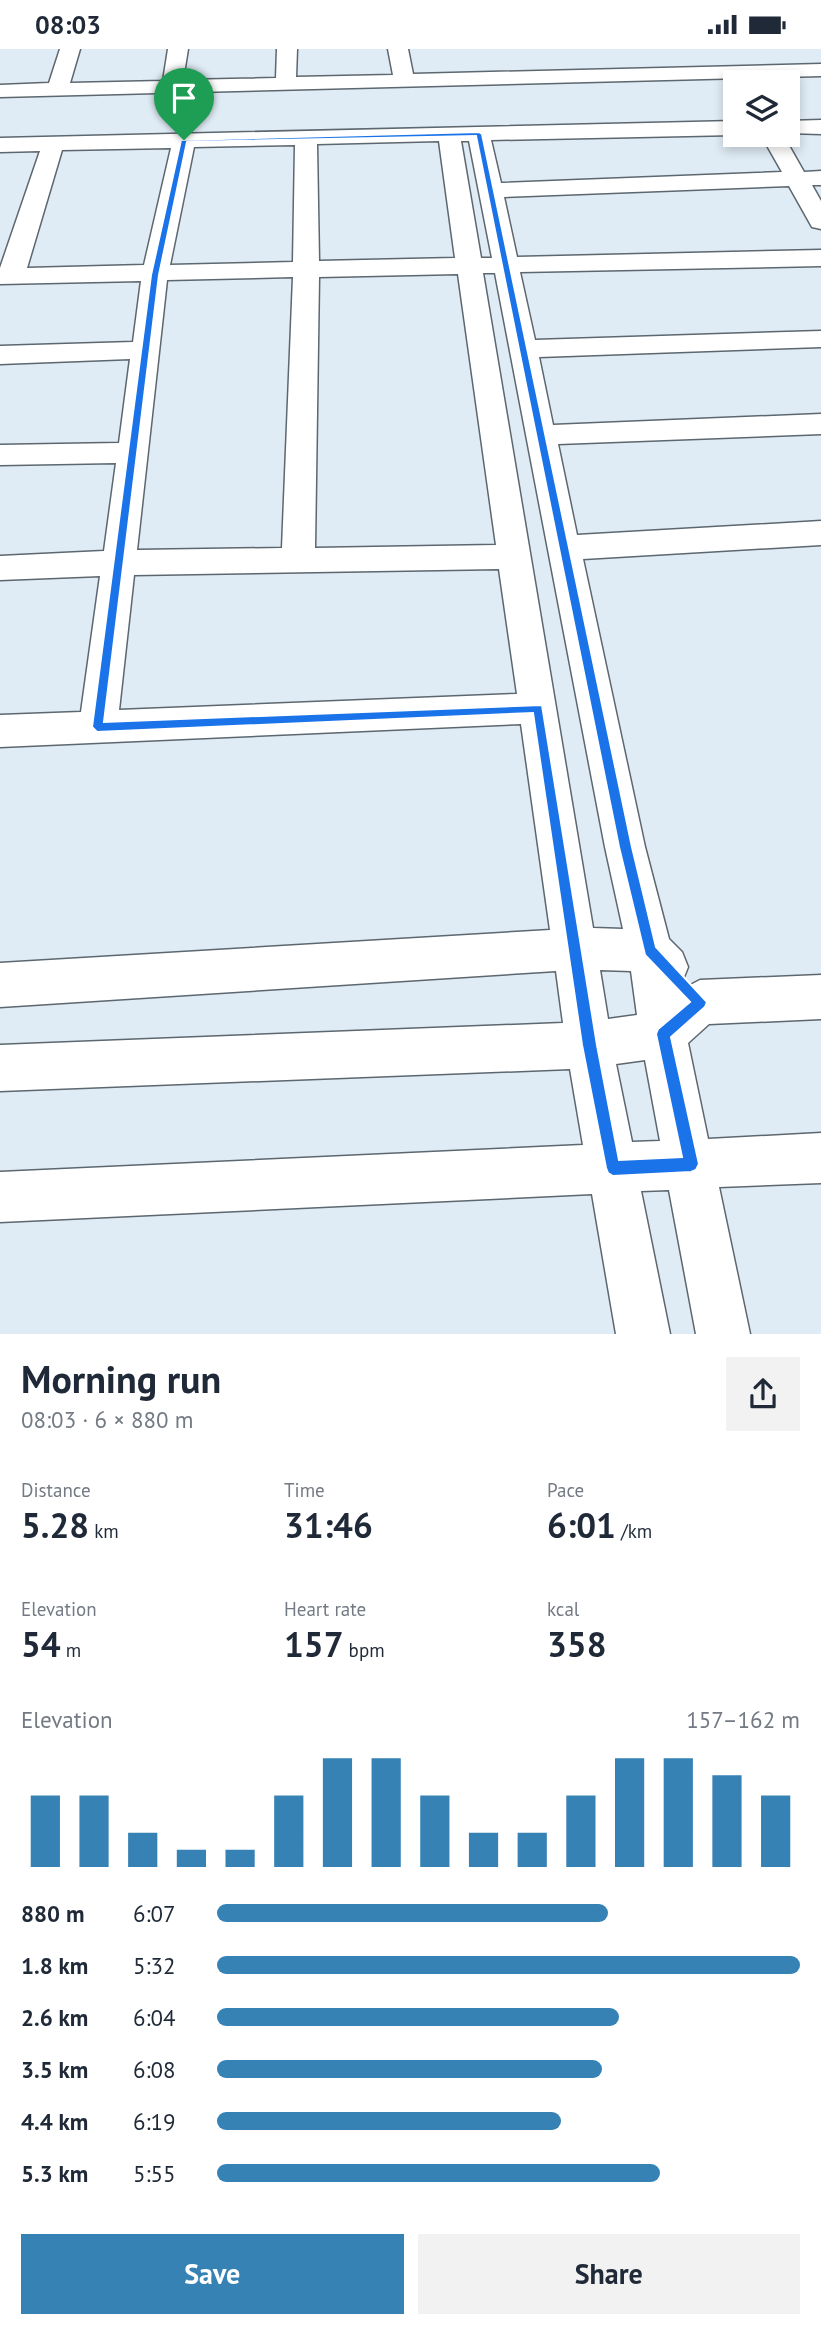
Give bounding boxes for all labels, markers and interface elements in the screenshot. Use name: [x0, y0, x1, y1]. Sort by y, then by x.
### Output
text: 08:03: [35, 8, 101, 41]
pin: [154, 68, 214, 140]
map controls: [723, 70, 800, 147]
button: layers: [723, 70, 800, 147]
icon: arrive: [165, 79, 203, 117]
text: Morning run: [21, 1354, 221, 1403]
button: share: [726, 1357, 800, 1431]
text: 08:03 · 6 × 880 m: [21, 1405, 193, 1434]
text: Distance: [21, 1478, 91, 1502]
text: Time: [284, 1478, 325, 1502]
text: Pace: [547, 1478, 584, 1502]
text: 5.28: [21, 1502, 89, 1548]
text: 31:46: [284, 1502, 373, 1548]
text: 6:01: [547, 1502, 616, 1548]
text: km: [89, 1519, 119, 1543]
text: /km: [616, 1519, 652, 1543]
text: Elevation: [21, 1597, 97, 1621]
text: Heart rate: [284, 1597, 366, 1621]
text: kcal: [547, 1597, 579, 1621]
text: 54: [21, 1621, 61, 1667]
text: 157: [284, 1621, 344, 1667]
text: 358: [547, 1621, 607, 1667]
text: m: [61, 1638, 81, 1662]
text: bpm: [344, 1638, 385, 1662]
text: Elevation: [21, 1705, 113, 1734]
text: 157–162 m: [686, 1705, 800, 1734]
text: 880 m: [21, 1899, 84, 1928]
text: 6:07: [133, 1899, 176, 1928]
text: 1.8 km: [21, 1951, 88, 1980]
text: 5:32: [133, 1951, 176, 1980]
text: 2.6 km: [21, 2003, 88, 2032]
text: 6:04: [133, 2003, 176, 2032]
text: 3.5 km: [21, 2055, 88, 2084]
text: 6:08: [133, 2055, 176, 2084]
text: 4.4 km: [21, 2107, 88, 2136]
text: 6:19: [133, 2107, 176, 2136]
text: 5.3 km: [21, 2159, 88, 2188]
text: 5:55: [133, 2159, 176, 2188]
button: Save: [21, 2234, 404, 2314]
button: Share: [418, 2234, 800, 2314]

